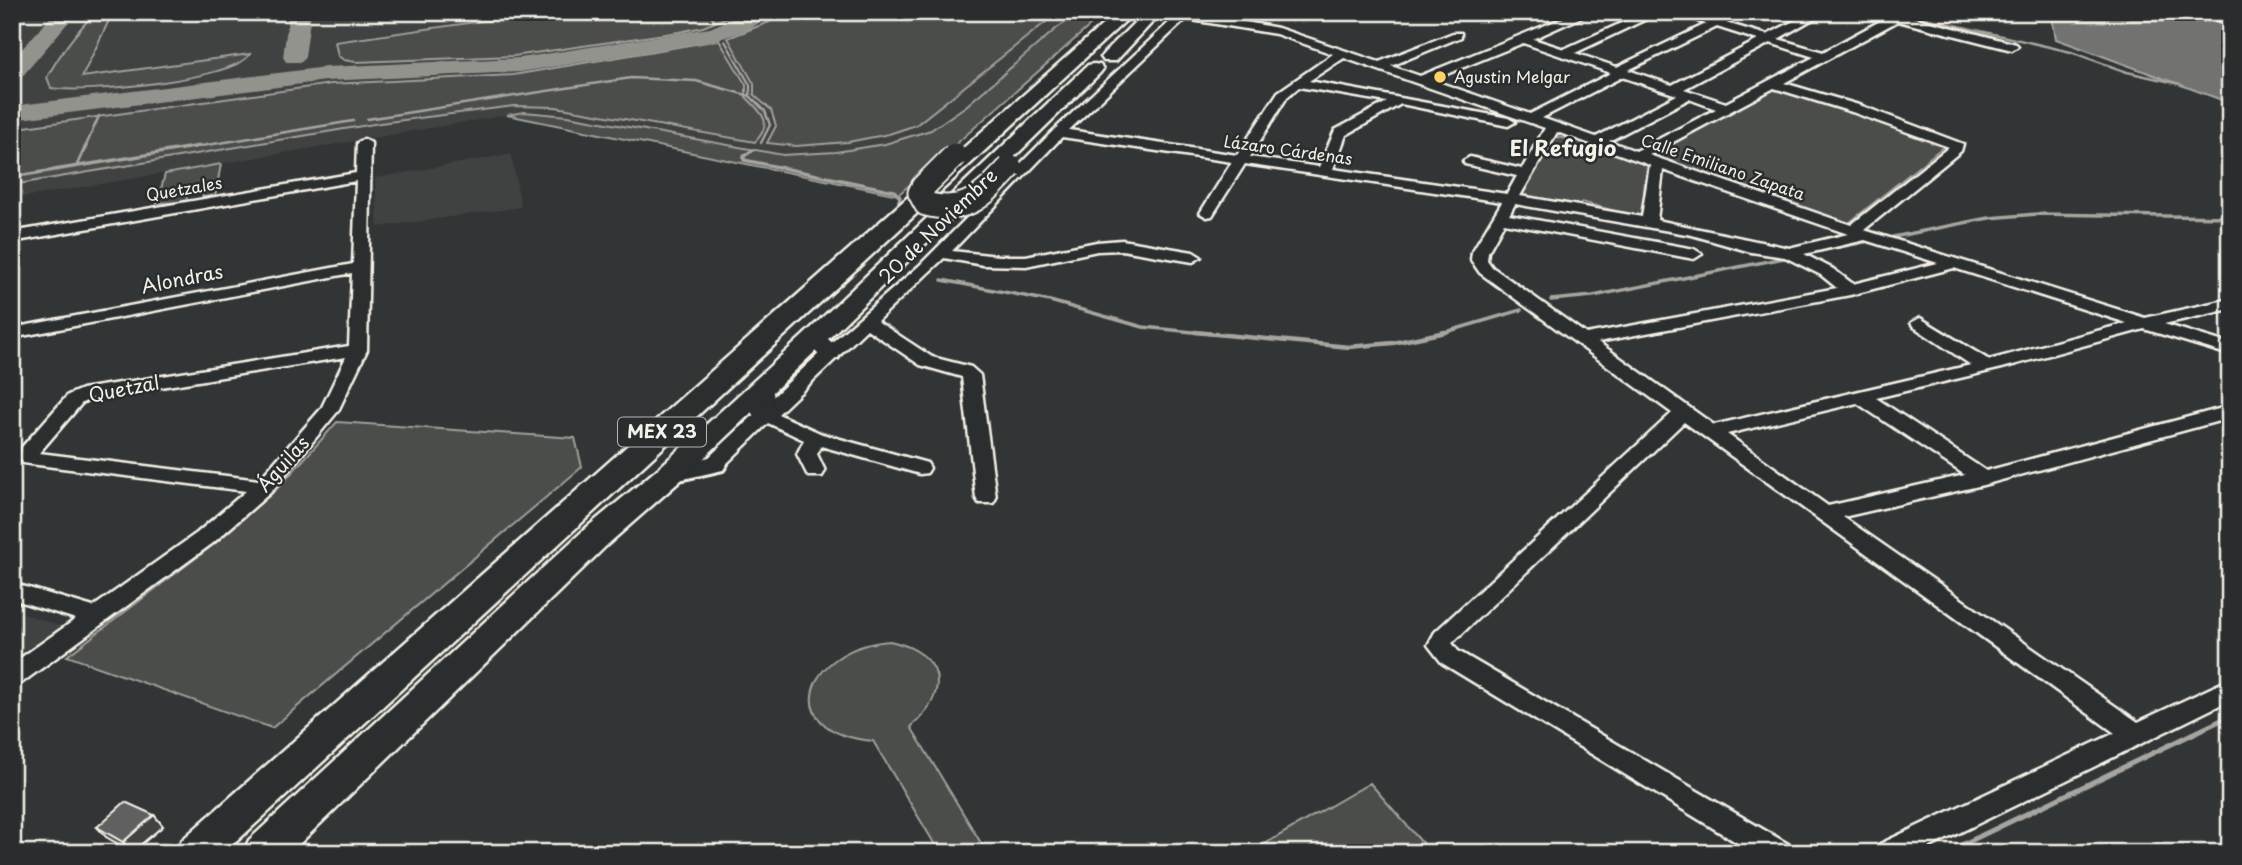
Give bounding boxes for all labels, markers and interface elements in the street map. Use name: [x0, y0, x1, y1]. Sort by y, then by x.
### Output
place label: Agustin Melgar: [1454, 64, 1571, 88]
marker: Agustin Melgar: [1432, 69, 1448, 85]
street label: Calle Emiliano Zapata: [1638, 127, 1808, 205]
street label: Lázaro Cárdenas: [1222, 128, 1354, 170]
district label: El Refugio: [1510, 131, 1616, 163]
street label: 20 de Noviembre: [872, 161, 1003, 289]
street label: Quetzales: [144, 170, 224, 207]
street label: Alondras: [138, 256, 225, 300]
street label: Quetzal: [86, 367, 162, 409]
road number: MEX 23: [618, 418, 706, 446]
street label: Águilas: [250, 429, 315, 497]

